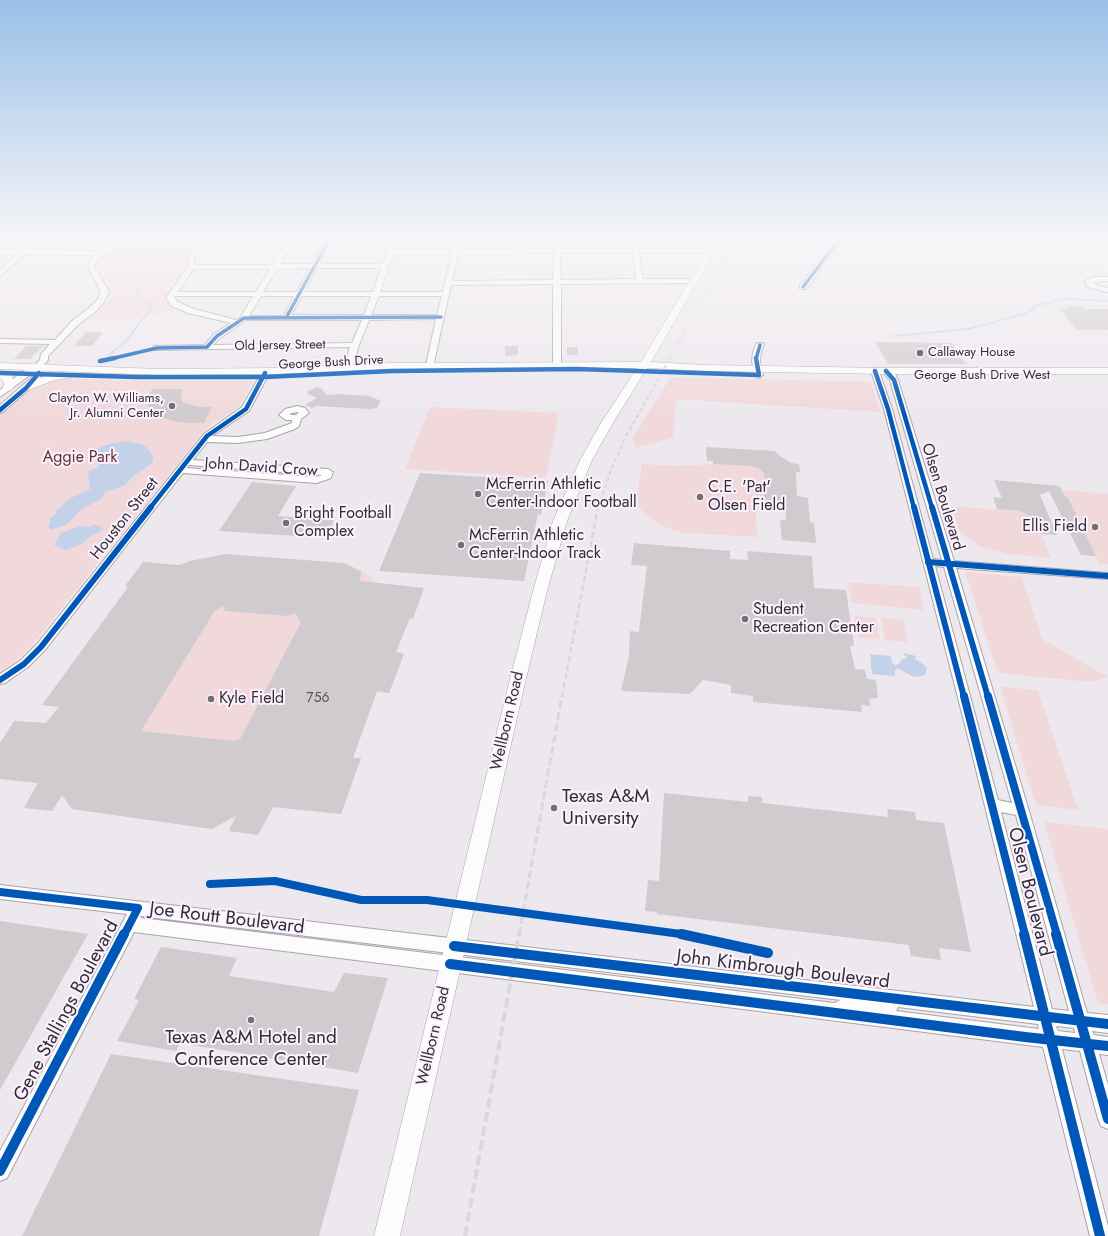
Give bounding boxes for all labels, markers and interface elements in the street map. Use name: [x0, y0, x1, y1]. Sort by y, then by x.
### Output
street label: Old Jersey Street: [234, 337, 326, 355]
place label: Callaway House: [928, 345, 1015, 361]
marker: Callaway House: [915, 348, 925, 358]
street label: George Bush Drive: [278, 352, 384, 374]
street label: George Bush Drive West: [914, 368, 1050, 384]
place label: Clayton W. Williams, Jr. Alumni Center: [49, 391, 164, 422]
marker: Clayton W. Williams, Jr. Alumni Center: [167, 401, 177, 411]
street label: Olsen Boulevard: [917, 441, 967, 553]
park label: Aggie Park: [43, 448, 117, 468]
street label: John David Crow: [204, 454, 318, 482]
street label: Houston Street: [87, 474, 163, 564]
place label: McFerrin Athletic Center-Indoor Football: [486, 475, 637, 513]
place label: C.E. 'Pat' Olsen Field: [708, 478, 785, 516]
marker: McFerrin Athletic Center-Indoor Football: [473, 489, 483, 499]
marker: C.E. 'Pat' Olsen Field: [695, 492, 705, 502]
place label: Bright Football Complex: [294, 504, 392, 542]
place label: Ellis Field: [1022, 517, 1087, 537]
marker: Bright Football Complex: [281, 518, 291, 528]
marker: Ellis Field: [1090, 522, 1100, 532]
place label: McFerrin Athletic Center-Indoor Track: [469, 526, 601, 564]
marker: McFerrin Athletic Center-Indoor Track: [456, 540, 466, 550]
place label: Student Recreation Center: [753, 600, 874, 638]
marker: Student Recreation Center: [740, 614, 750, 624]
street label: Wellborn Road: [487, 670, 529, 772]
place label: Kyle Field: [219, 689, 284, 709]
house number: 756: [306, 691, 330, 707]
marker: Kyle Field: [206, 694, 216, 704]
place label: Texas A&M University: [562, 786, 650, 830]
marker: Texas A&M University: [549, 803, 559, 813]
street label: Olsen Boulevard: [1002, 825, 1056, 959]
street label: Joe Routt Boulevard: [148, 898, 306, 940]
street label: Gene Stallings Boulevard: [10, 917, 124, 1105]
street label: John Kimbrough Boulevard: [675, 946, 891, 994]
street label: Wellborn Road: [413, 985, 455, 1087]
marker: Texas A&M Hotel and Conference Center: [246, 1015, 256, 1025]
place label: Texas A&M Hotel and Conference Center: [165, 1027, 337, 1071]

